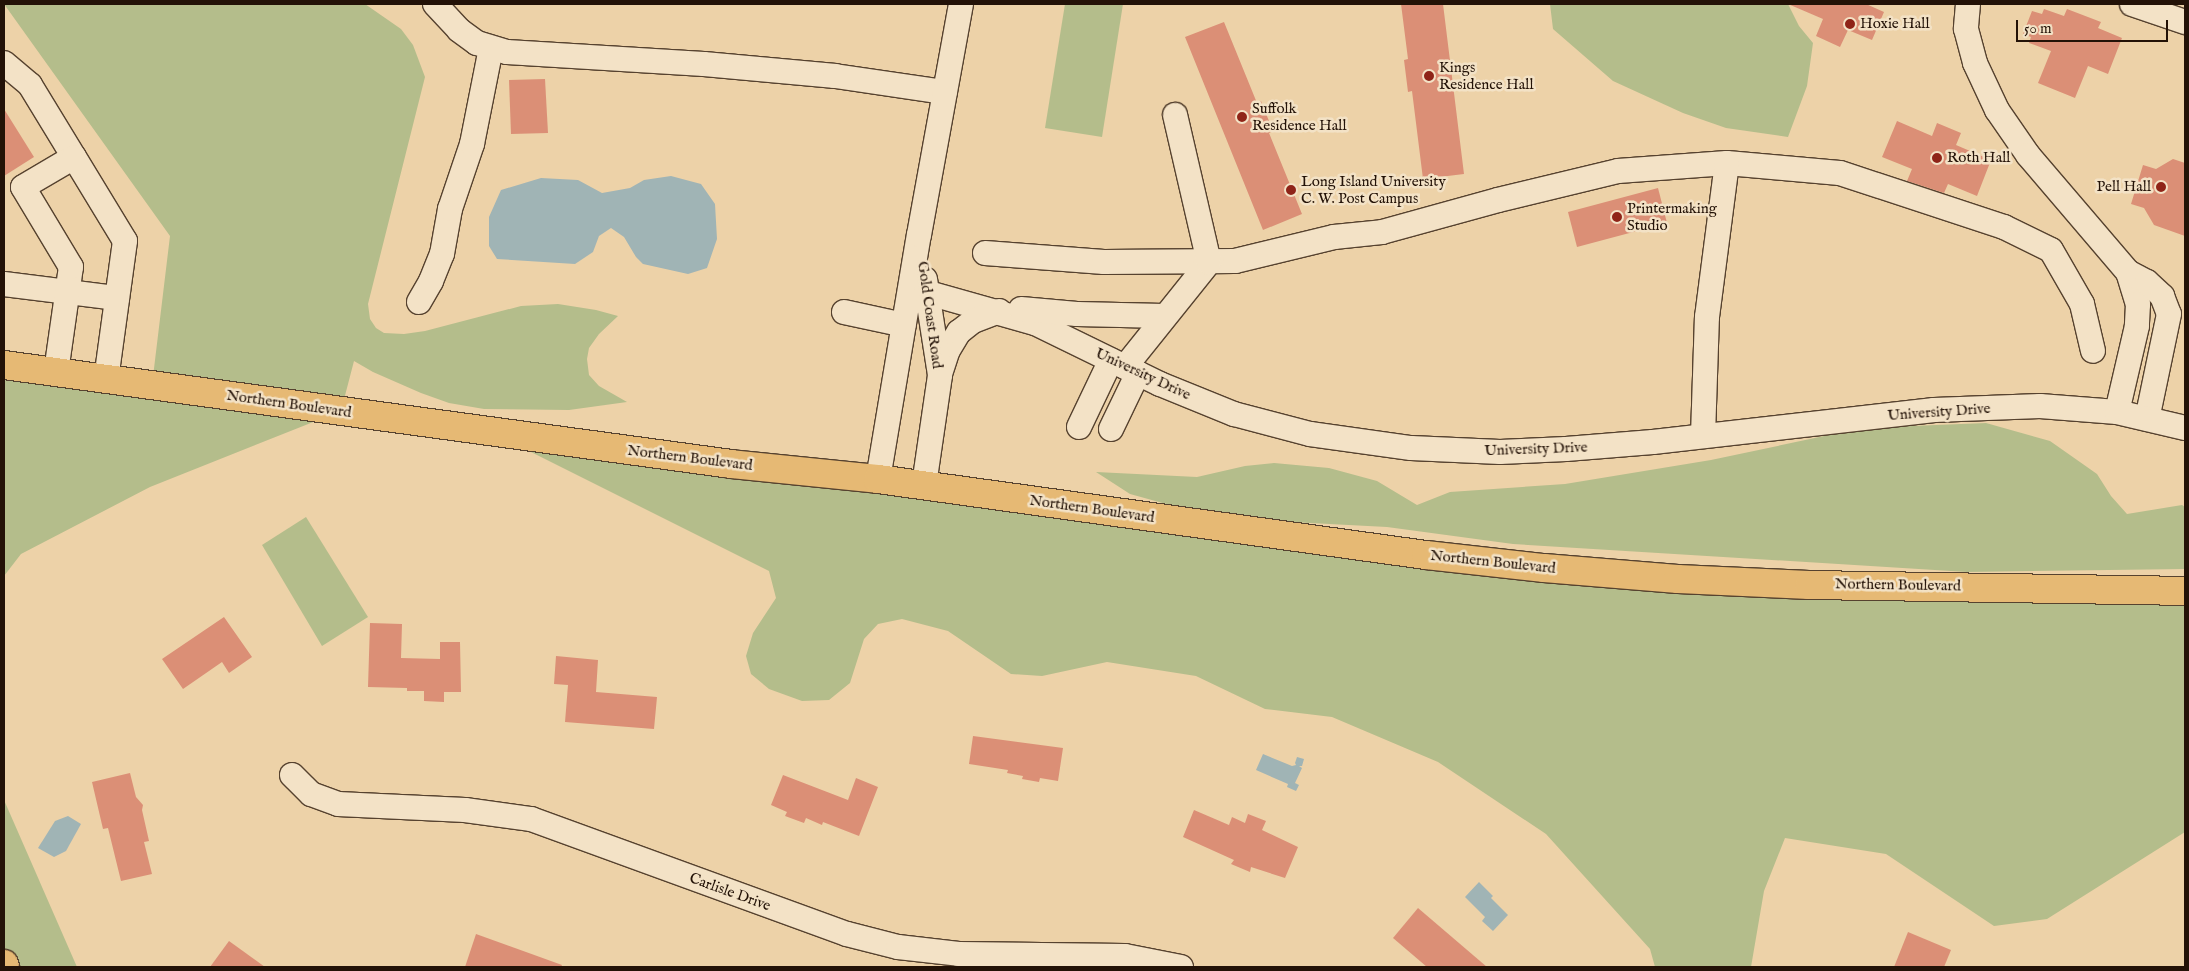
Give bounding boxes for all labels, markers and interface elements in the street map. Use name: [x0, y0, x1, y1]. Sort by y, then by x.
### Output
scale bar: [2019, 10, 2172, 42]
place label: Hoxie Hall: [1860, 15, 1930, 33]
marker: Hoxie Hall: [1844, 18, 1856, 30]
text: 50 m: [2024, 19, 2052, 38]
place label: Kings Residence Hall: [1439, 58, 1533, 93]
marker: Kings Residence Hall: [1423, 70, 1435, 82]
place label: Suffolk Residence Hall: [1252, 99, 1346, 134]
marker: Suffolk Residence Hall: [1236, 111, 1248, 123]
place label: Roth Hall: [1947, 149, 2010, 167]
marker: Roth Hall: [1931, 152, 1943, 164]
place label: Long Island University C. W. Post Campus: [1301, 172, 1446, 207]
place label: Pell Hall: [2097, 178, 2151, 196]
marker: Pell Hall: [2155, 181, 2167, 193]
marker: Long Island University C. W. Post Campus: [1285, 184, 1297, 196]
place label: Printermaking Studio: [1627, 199, 1717, 234]
marker: Printermaking Studio: [1611, 211, 1623, 223]
street label: Gold Coast Road: [914, 260, 946, 370]
street label: University Drive: [1092, 344, 1194, 404]
street label: Northern Boulevard: [225, 386, 353, 422]
street label: University Drive: [1887, 399, 1991, 425]
street label: University Drive: [1484, 438, 1588, 460]
street label: Northern Boulevard: [626, 441, 754, 475]
street label: Northern Boulevard: [1028, 491, 1156, 527]
street label: Northern Boulevard: [1429, 546, 1557, 578]
street label: Northern Boulevard: [1835, 575, 1961, 595]
street label: Carlisle Drive: [687, 869, 773, 915]

